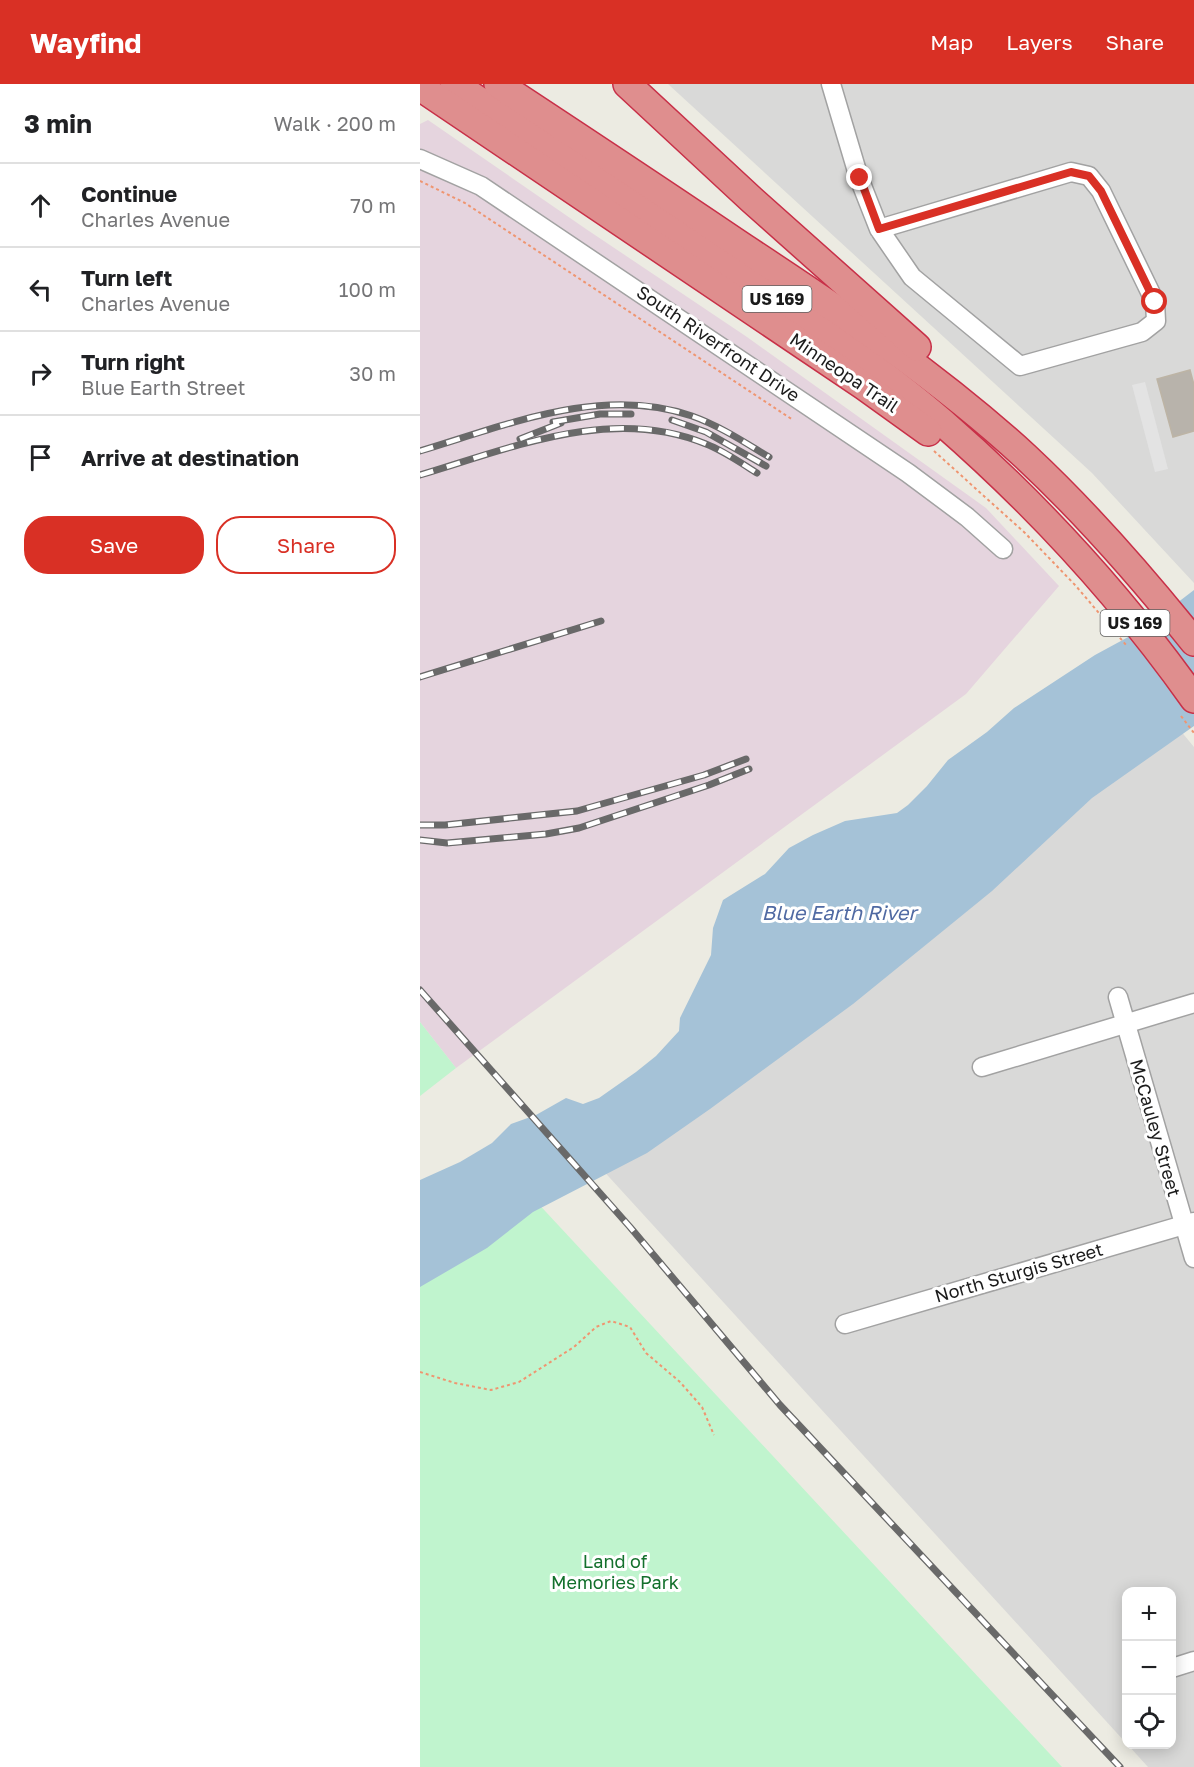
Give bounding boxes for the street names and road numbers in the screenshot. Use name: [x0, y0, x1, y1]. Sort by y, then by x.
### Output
street label: South Riverfront Drive: [633, 280, 804, 406]
road number: US 169: [742, 286, 812, 312]
street label: Minneopa Trail: [786, 328, 903, 417]
road number: US 169: [1100, 610, 1170, 636]
street label: McCauley Street: [1126, 1056, 1186, 1199]
street label: North Sturgis Street: [932, 1237, 1105, 1307]

